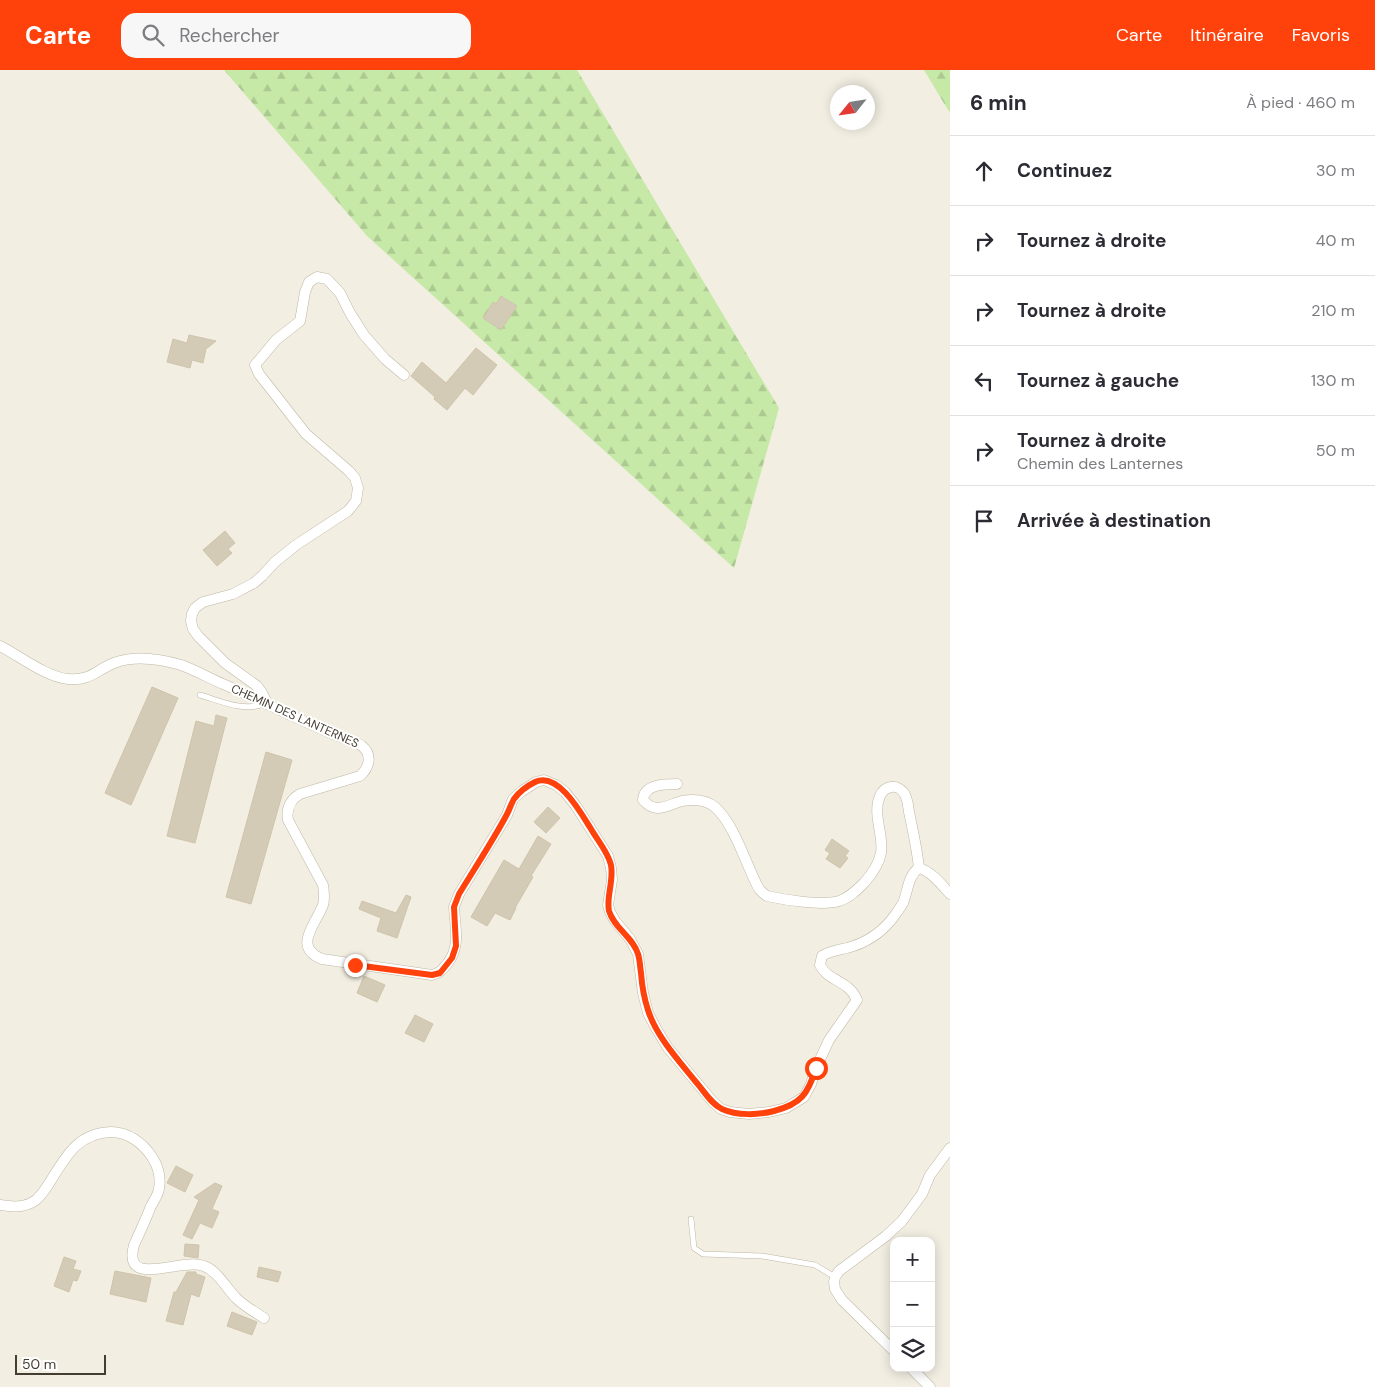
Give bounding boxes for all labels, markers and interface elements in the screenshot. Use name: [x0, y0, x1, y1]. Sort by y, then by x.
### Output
search box: [121, 13, 471, 58]
text: Carte: [25, 20, 91, 51]
icon: search: [139, 21, 167, 49]
text: Rechercher: [179, 23, 280, 48]
text: Carte: [1116, 23, 1162, 47]
text: Itinéraire: [1190, 23, 1264, 47]
text: Favoris: [1292, 23, 1350, 47]
north arrow: [830, 85, 875, 130]
text: 6 min: [970, 89, 1027, 117]
text: À pied · 460 m: [1246, 92, 1355, 113]
icon: ahead: [970, 157, 998, 185]
text: Continuez: [1017, 158, 1112, 183]
text: 30 m: [1316, 160, 1355, 181]
icon: right: [970, 227, 998, 255]
text: Tournez à droite: [1017, 228, 1167, 253]
text: 40 m: [1316, 230, 1355, 251]
icon: right: [970, 297, 998, 325]
text: Tournez à droite: [1017, 298, 1167, 323]
text: 210 m: [1311, 300, 1355, 321]
icon: left: [970, 367, 998, 395]
text: Tournez à gauche: [1017, 368, 1179, 393]
text: 130 m: [1311, 370, 1355, 391]
text: Tournez à droite: [1017, 428, 1167, 453]
icon: right: [970, 437, 998, 465]
text: 50 m: [1316, 440, 1355, 461]
text: Chemin des Lanternes: [1017, 453, 1183, 474]
icon: arrive: [970, 507, 998, 535]
text: Arrivée à destination: [1017, 508, 1211, 533]
street label: CHEMIN DES LANTERNES: [229, 681, 361, 751]
route end: [344, 954, 367, 977]
route start: [805, 1057, 828, 1080]
map controls: [890, 1237, 935, 1372]
button: +: [890, 1237, 935, 1282]
button: −: [890, 1282, 935, 1327]
button: layers: [890, 1327, 935, 1372]
scale bar: [15, 1352, 106, 1375]
text: 50 m: [22, 1355, 56, 1373]

